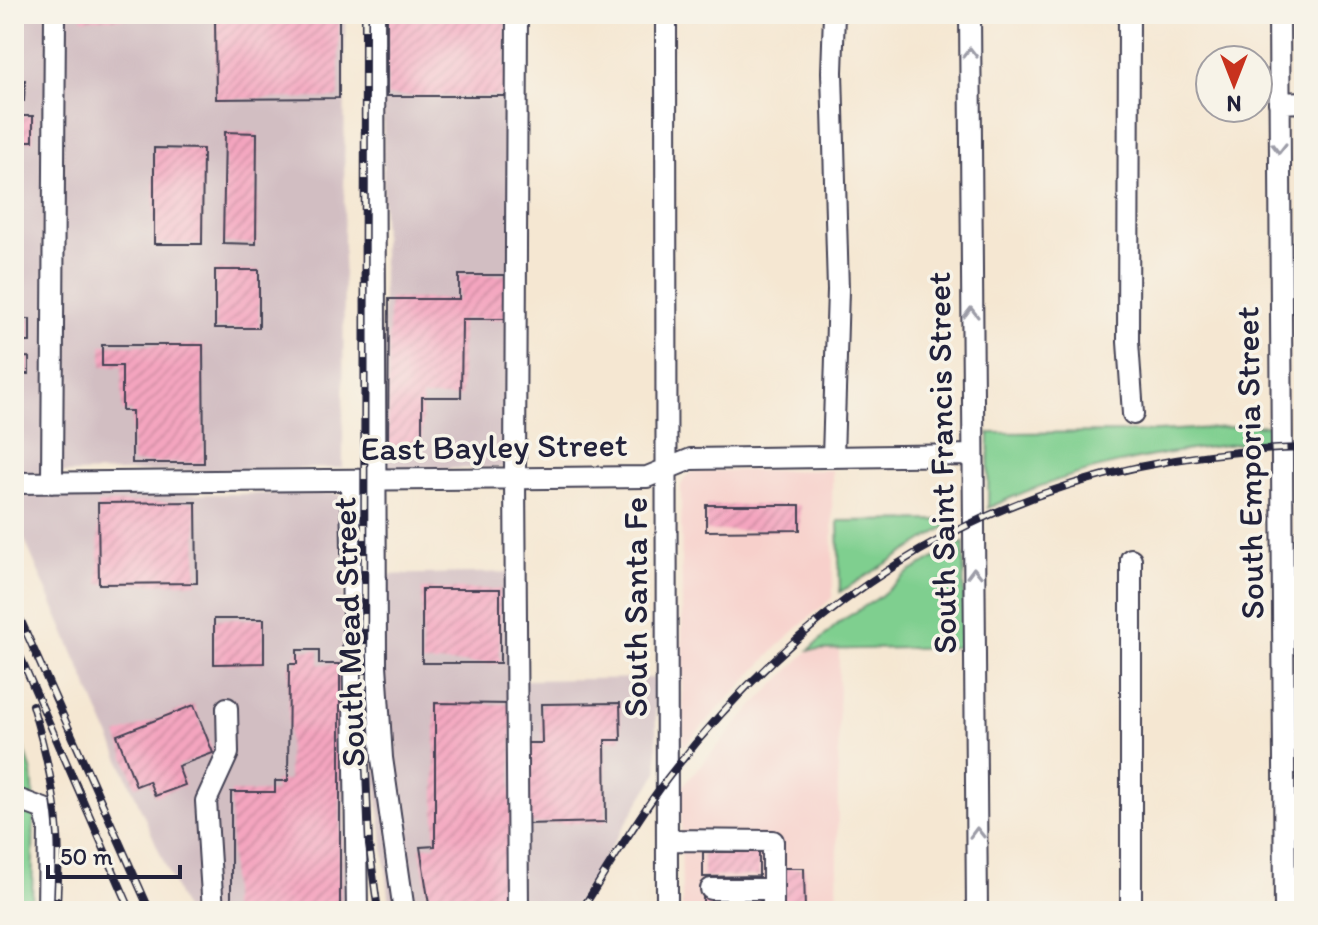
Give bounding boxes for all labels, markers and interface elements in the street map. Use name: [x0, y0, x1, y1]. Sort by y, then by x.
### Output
north arrow: [1194, 44, 1274, 124]
one-way arrow: [961, 46, 979, 59]
text: N: [1227, 90, 1241, 117]
one-way arrow: [1270, 142, 1288, 155]
street label: South Saint Francis Street: [918, 271, 965, 654]
one-way arrow: [963, 306, 980, 319]
street label: South Emporia Street: [1226, 306, 1273, 620]
street label: East Bayley Street: [360, 424, 628, 469]
street label: South Mead Street: [323, 496, 374, 768]
street label: South Santa Fe: [615, 497, 656, 717]
one-way arrow: [965, 566, 983, 579]
one-way arrow: [968, 826, 986, 839]
scale bar: [48, 829, 180, 879]
text: 50 m: [60, 842, 113, 871]

